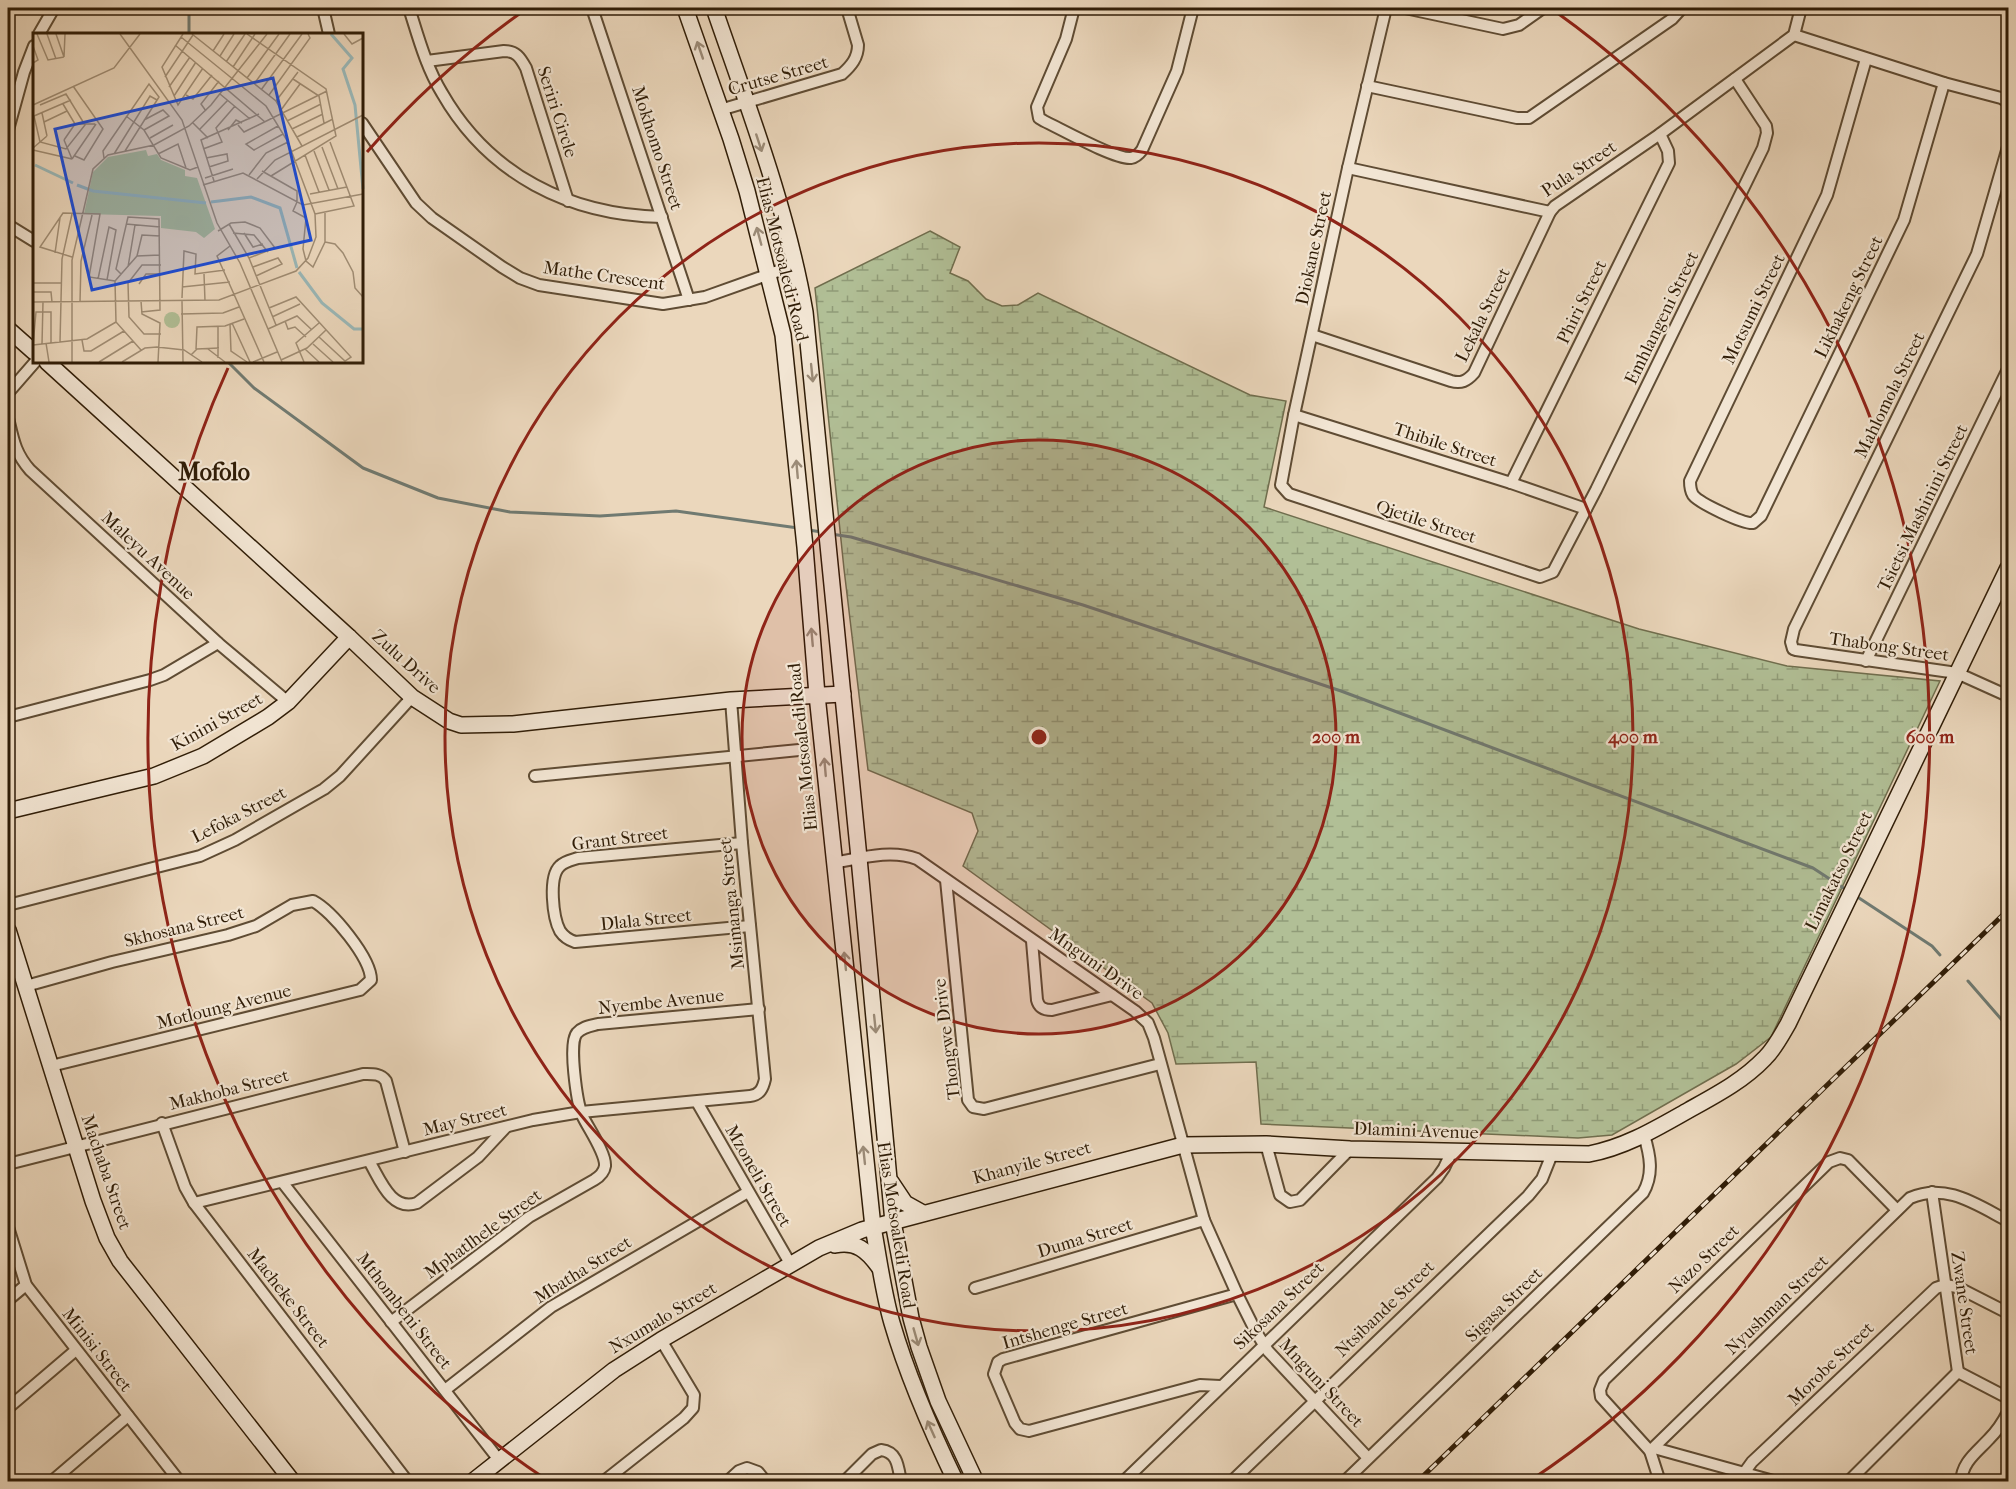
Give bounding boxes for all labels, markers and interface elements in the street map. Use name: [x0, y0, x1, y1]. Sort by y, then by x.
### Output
inset map: [33, 33, 363, 363]
one-way arrow: [693, 41, 704, 60]
street label: Crutse Street: [725, 52, 831, 100]
street label: Seriri Circle: [532, 64, 582, 160]
street label: Mokhomo Street: [627, 83, 687, 213]
one-way arrow: [755, 133, 766, 152]
street label: Pula Street: [1538, 136, 1621, 202]
street label: Elias Motsoaledi Road: [751, 175, 813, 344]
street label: Diokane Street: [1292, 188, 1336, 307]
one-way arrow: [752, 226, 764, 245]
street label: Likhakeng Street: [1810, 232, 1888, 361]
street label: Emhlangeni Street: [1621, 248, 1704, 388]
street label: Motsumi Street: [1718, 250, 1790, 368]
street label: Phiri Street: [1553, 256, 1612, 347]
street label: Mathe Crescent: [542, 257, 667, 295]
street label: Lekala Street: [1451, 264, 1515, 365]
street label: Mahlomola Street: [1850, 328, 1930, 461]
one-way arrow: [807, 363, 818, 382]
street label: Thibile Street: [1391, 418, 1500, 472]
street label: Tsietsi Mashinini Street: [1873, 420, 1973, 595]
district label: Mofolo: [178, 458, 250, 486]
one-way arrow: [791, 459, 802, 479]
street label: Qjetile Street: [1373, 496, 1479, 548]
street label: Maleyu Avenue: [97, 507, 199, 605]
street label: Zulu Drive: [367, 626, 445, 698]
one-way arrow: [806, 628, 817, 648]
street label: Thabong Street: [1828, 628, 1951, 666]
street label: Elias Motsoaledi Road: [784, 662, 822, 832]
street label: Kinini Street: [168, 688, 267, 756]
centre of rings: [1029, 727, 1049, 747]
text: 200 m: [1312, 727, 1361, 748]
text: 400 m: [1607, 727, 1659, 748]
text: 600 m: [1906, 727, 1955, 748]
one-way arrow: [819, 758, 830, 778]
street label: Lefoka Street: [188, 782, 290, 848]
street label: Limakatso Street: [1801, 807, 1877, 934]
street label: Grant Street: [571, 823, 670, 855]
street label: Msimanga Street: [715, 837, 749, 970]
street label: Skhosana Street: [122, 902, 247, 952]
street label: Dlala Street: [599, 905, 693, 935]
street label: Mnguni Drive: [1045, 924, 1147, 1004]
one-way arrow: [839, 952, 850, 972]
street label: Thongwe Drive: [929, 977, 965, 1101]
street label: Motloung Avenue: [155, 980, 293, 1034]
street label: Nyembe Avenue: [597, 985, 725, 1019]
one-way arrow: [870, 1014, 881, 1034]
street label: Makhoba Street: [167, 1065, 291, 1115]
street label: May Street: [421, 1099, 510, 1141]
street label: Machaba Street: [77, 1112, 136, 1233]
street label: Dlamini Avenue: [1353, 1118, 1479, 1144]
street label: Mzoneli Street: [720, 1121, 796, 1231]
street label: Khanyile Street: [971, 1137, 1094, 1189]
street label: Elias Motsoaledi Road: [872, 1140, 920, 1310]
one-way arrow: [859, 1146, 870, 1166]
street label: Mphatlhele Street: [420, 1184, 546, 1284]
street label: Duma Street: [1035, 1213, 1136, 1262]
street label: Nazo Street: [1664, 1220, 1744, 1298]
street label: Mbatha Street: [531, 1232, 636, 1308]
street label: Macheke Street: [243, 1244, 334, 1353]
street label: Mthombeni Street: [352, 1249, 456, 1374]
street label: Nyushman Street: [1721, 1250, 1833, 1359]
street label: Zwane Street: [1946, 1250, 1982, 1356]
street label: Ntsibande Street: [1331, 1256, 1439, 1362]
street label: Sikosana Street: [1229, 1257, 1329, 1354]
street label: Sigasa Street: [1461, 1263, 1547, 1347]
street label: Nxumalo Street: [606, 1277, 721, 1358]
street label: Intshenge Street: [1000, 1298, 1131, 1354]
street label: Minisi Street: [58, 1304, 137, 1397]
street label: Morobe Street: [1784, 1317, 1879, 1410]
one-way arrow: [911, 1327, 922, 1346]
street label: Mnguni Street: [1274, 1334, 1368, 1432]
one-way arrow: [925, 1420, 936, 1438]

